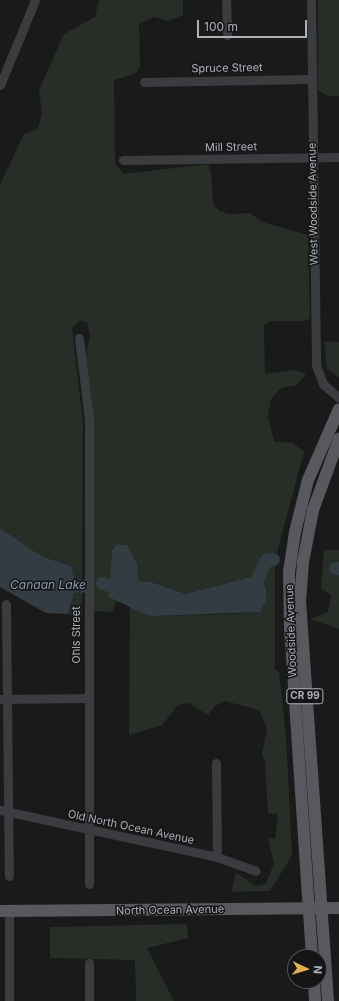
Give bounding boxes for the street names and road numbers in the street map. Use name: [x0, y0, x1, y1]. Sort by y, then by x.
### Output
street label: Spruce Street: [191, 61, 263, 75]
street label: Mill Street: [205, 140, 257, 154]
street label: West Woodside Avenue: [305, 143, 321, 265]
street label: Woodside Avenue: [283, 584, 299, 678]
street label: Ohls Street: [69, 606, 83, 664]
road number: CR 99: [286, 688, 324, 704]
street label: Old North Ocean Avenue: [67, 807, 195, 847]
street label: North Ocean Avenue: [116, 902, 224, 918]

